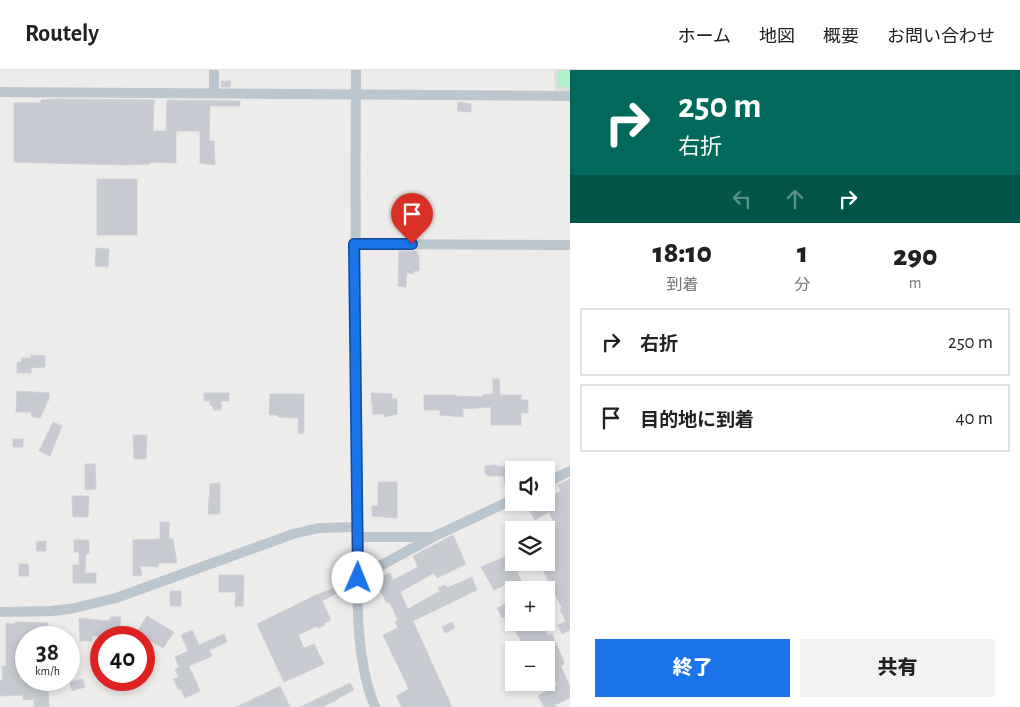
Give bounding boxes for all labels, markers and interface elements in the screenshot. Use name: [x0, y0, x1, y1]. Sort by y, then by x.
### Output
text: Routely: [25, 22, 99, 46]
text: ホーム: [678, 28, 731, 46]
text: 地図: [759, 28, 795, 46]
text: 概要: [823, 28, 859, 46]
text: お問い合わせ: [887, 28, 995, 46]
text: 250 m: [678, 89, 761, 124]
icon: right: [595, 90, 660, 155]
text: 右折: [678, 136, 722, 158]
icon: left: [728, 185, 756, 213]
icon: ahead: [781, 185, 809, 213]
icon: right: [834, 185, 862, 213]
pin: [391, 193, 433, 244]
icon: arrive: [398, 200, 426, 228]
text: 18:10: [652, 238, 712, 268]
text: 1: [797, 238, 808, 268]
text: 290: [893, 241, 938, 271]
text: m: [909, 275, 922, 291]
text: 到着: [666, 277, 698, 293]
text: 分: [794, 277, 810, 293]
icon: right: [597, 328, 625, 356]
text: 250 m: [948, 333, 993, 352]
text: 右折: [640, 335, 678, 354]
icon: arrive: [597, 404, 625, 432]
text: 40 m: [955, 409, 993, 428]
text: 目的地に到着: [640, 411, 754, 430]
map controls: [505, 461, 555, 691]
button: sound: [505, 461, 555, 511]
button: layers: [505, 521, 555, 571]
position arrow: [331, 551, 383, 603]
button: +: [505, 581, 555, 631]
speed limit sign: 40: [90, 626, 155, 691]
button: 終了: [595, 639, 790, 697]
button: 共有: [800, 639, 995, 697]
text: 38: [36, 640, 59, 665]
button: −: [505, 641, 555, 691]
text: km/h: [35, 665, 60, 677]

